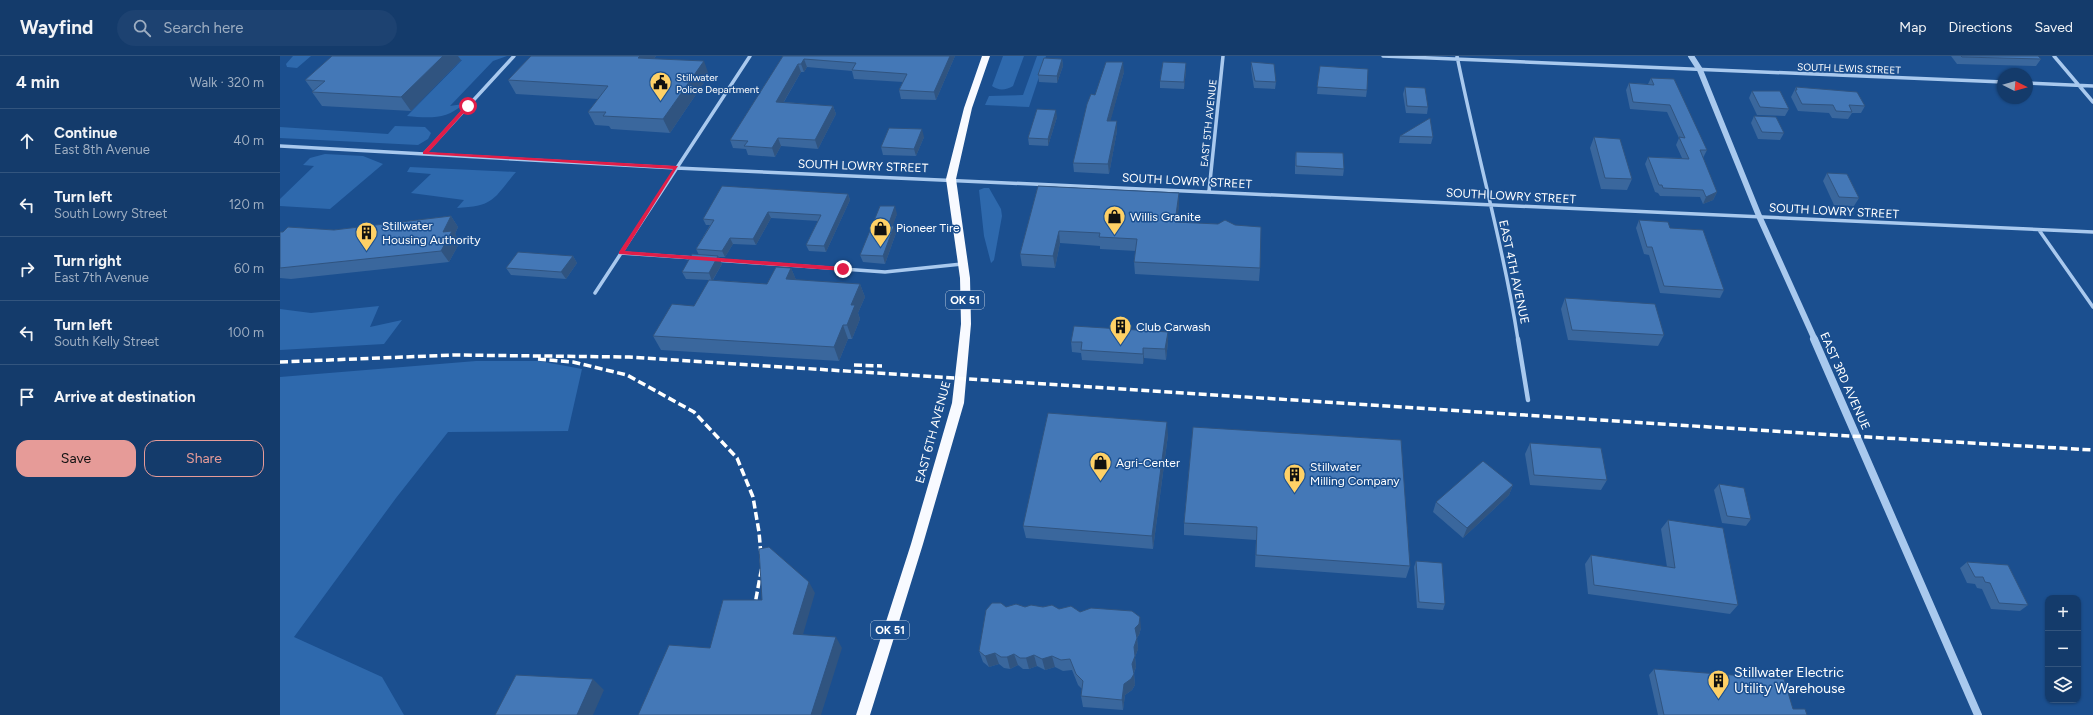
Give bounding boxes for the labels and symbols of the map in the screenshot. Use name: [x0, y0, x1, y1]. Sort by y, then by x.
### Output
street label: SOUTH LEWIS STREET: [1797, 60, 1902, 77]
north arrow: [1997, 68, 2033, 104]
public building icon: Stillwater Police Department: [648, 70, 674, 103]
place label: Stillwater Police Department: [676, 71, 759, 96]
street label: EAST 5TH AVENUE: [1197, 79, 1220, 167]
route start: [459, 97, 477, 115]
street label: SOUTH LOWRY STREET: [798, 157, 929, 175]
street label: SOUTH LOWRY STREET: [1121, 171, 1253, 191]
street label: SOUTH LOWRY STREET: [1445, 186, 1577, 206]
street label: SOUTH LOWRY STREET: [1768, 201, 1900, 221]
shop icon: Willis Granite: [1102, 204, 1128, 237]
place label: Willis Granite: [1130, 210, 1201, 224]
shop icon: Pioneer Tire: [867, 215, 893, 248]
place label: Stillwater Housing Authority: [382, 219, 481, 247]
street label: EAST 4TH AVENUE: [1496, 219, 1532, 325]
building icon: Stillwater Housing Authority: [354, 220, 380, 253]
place label: Pioneer Tire: [896, 221, 960, 235]
route end: [834, 260, 852, 278]
road number: OK 51: [946, 291, 984, 309]
building icon: Club Carwash: [1107, 314, 1133, 347]
place label: Club Carwash: [1136, 320, 1211, 334]
street label: EAST 3RD AVENUE: [1817, 330, 1873, 432]
street label: EAST 6TH AVENUE: [913, 379, 953, 485]
shop icon: Agri-Center: [1087, 450, 1113, 483]
place label: Agri-Center: [1116, 456, 1180, 470]
place label: Stillwater Milling Company: [1310, 460, 1400, 488]
building icon: Stillwater Milling Company: [1281, 461, 1307, 494]
road number: OK 51: [871, 621, 909, 639]
place label: Stillwater Electric Utility Warehouse: [1734, 664, 1846, 697]
building icon: Stillwater Electric Utility Warehouse: [1705, 667, 1731, 700]

